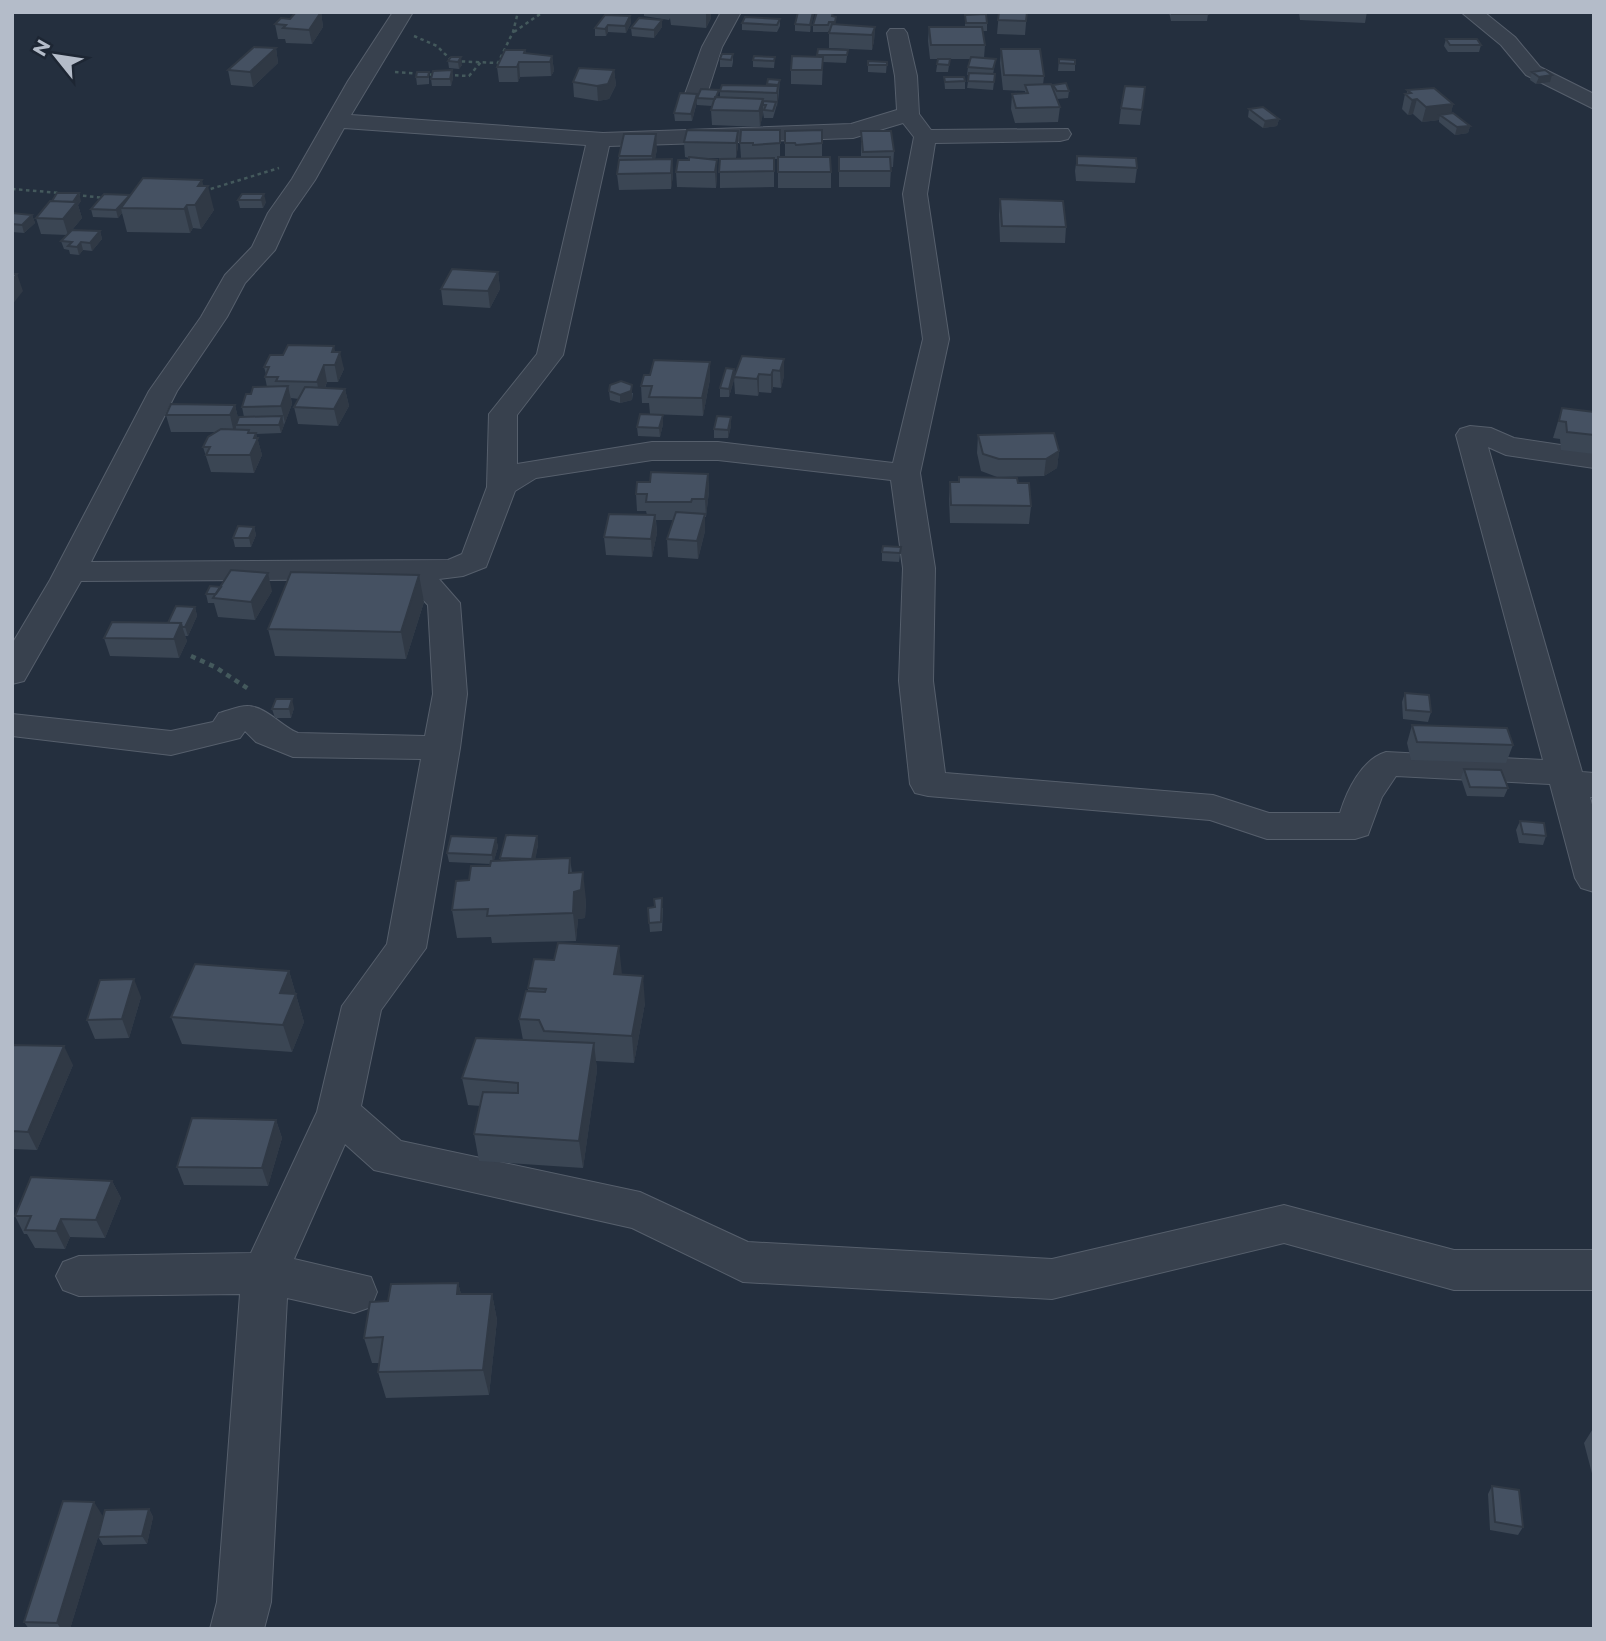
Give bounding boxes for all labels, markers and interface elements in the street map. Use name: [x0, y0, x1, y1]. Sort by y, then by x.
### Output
north arrow: [21, 21, 91, 91]
text: N: [28, 35, 56, 60]

